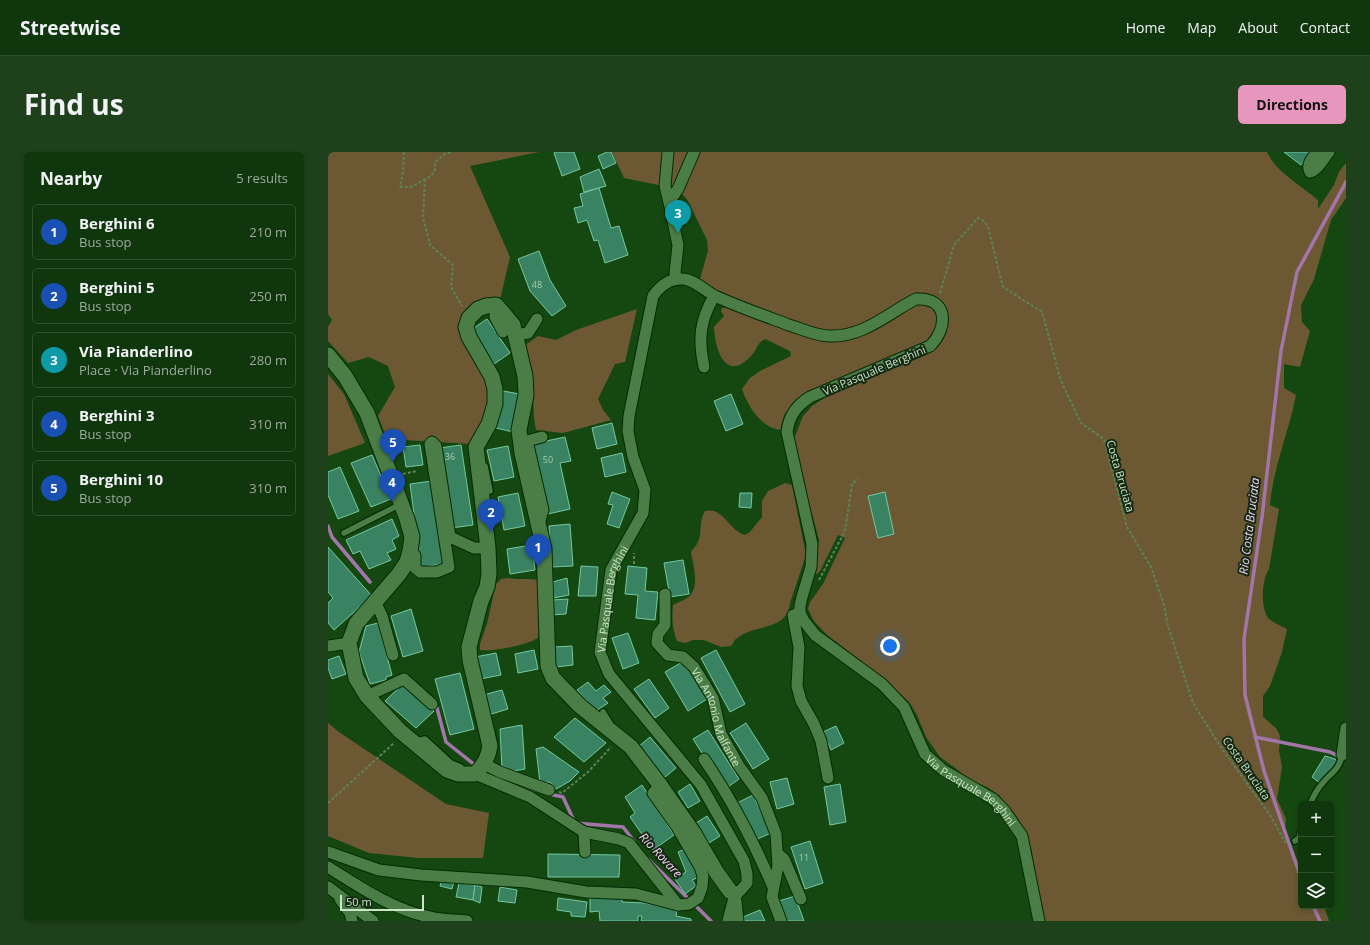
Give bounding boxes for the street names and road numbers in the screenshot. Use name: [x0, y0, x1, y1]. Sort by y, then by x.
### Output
street label: Via Pasquale Berghini: [820, 342, 928, 398]
street label: Costa Bruciata: [1104, 438, 1138, 514]
street label: Via Pasquale Berghini: [593, 542, 631, 653]
street label: Via Antonio Malfante: [688, 665, 745, 769]
street label: Costa Bruciata: [1220, 733, 1274, 803]
street label: Via Pasquale Berghini: [923, 751, 1020, 829]

